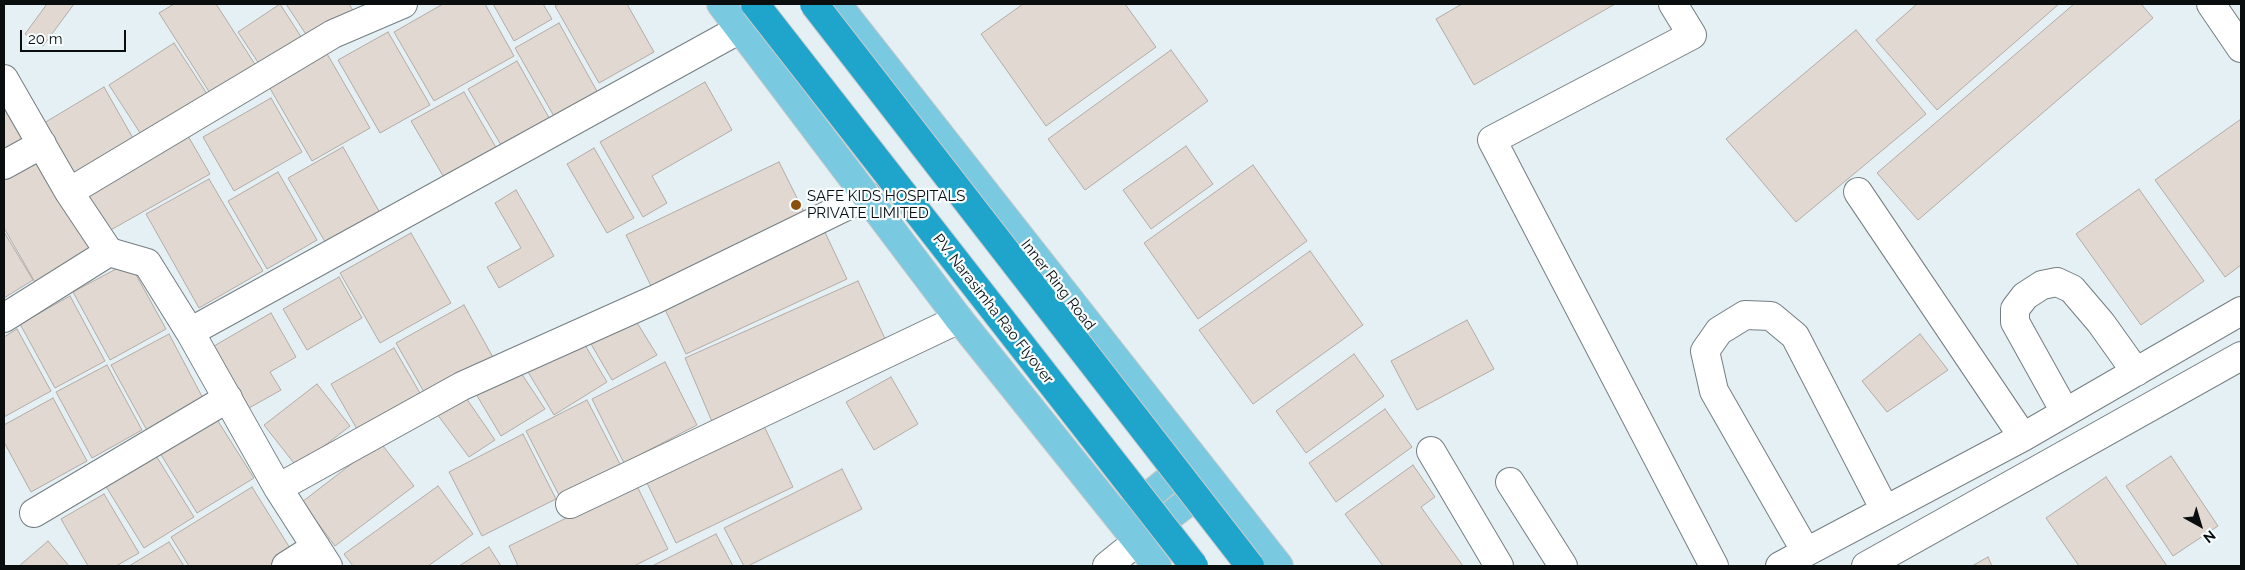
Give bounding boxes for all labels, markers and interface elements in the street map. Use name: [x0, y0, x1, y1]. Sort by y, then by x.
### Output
scale bar: [22, 20, 129, 52]
text: 20 m: [28, 30, 63, 48]
place label: SAFE KIDS HOSPITALS PRIVATE LIMITED: [807, 187, 965, 222]
marker: SAFE KIDS HOSPITALS PRIVATE LIMITED: [789, 198, 803, 212]
street label: P.V. Narasimha Rao Flyover: [929, 230, 1057, 388]
street label: Inner Ring Road: [1017, 236, 1099, 334]
north arrow: [2175, 500, 2225, 550]
text: N: [2200, 527, 2219, 546]

